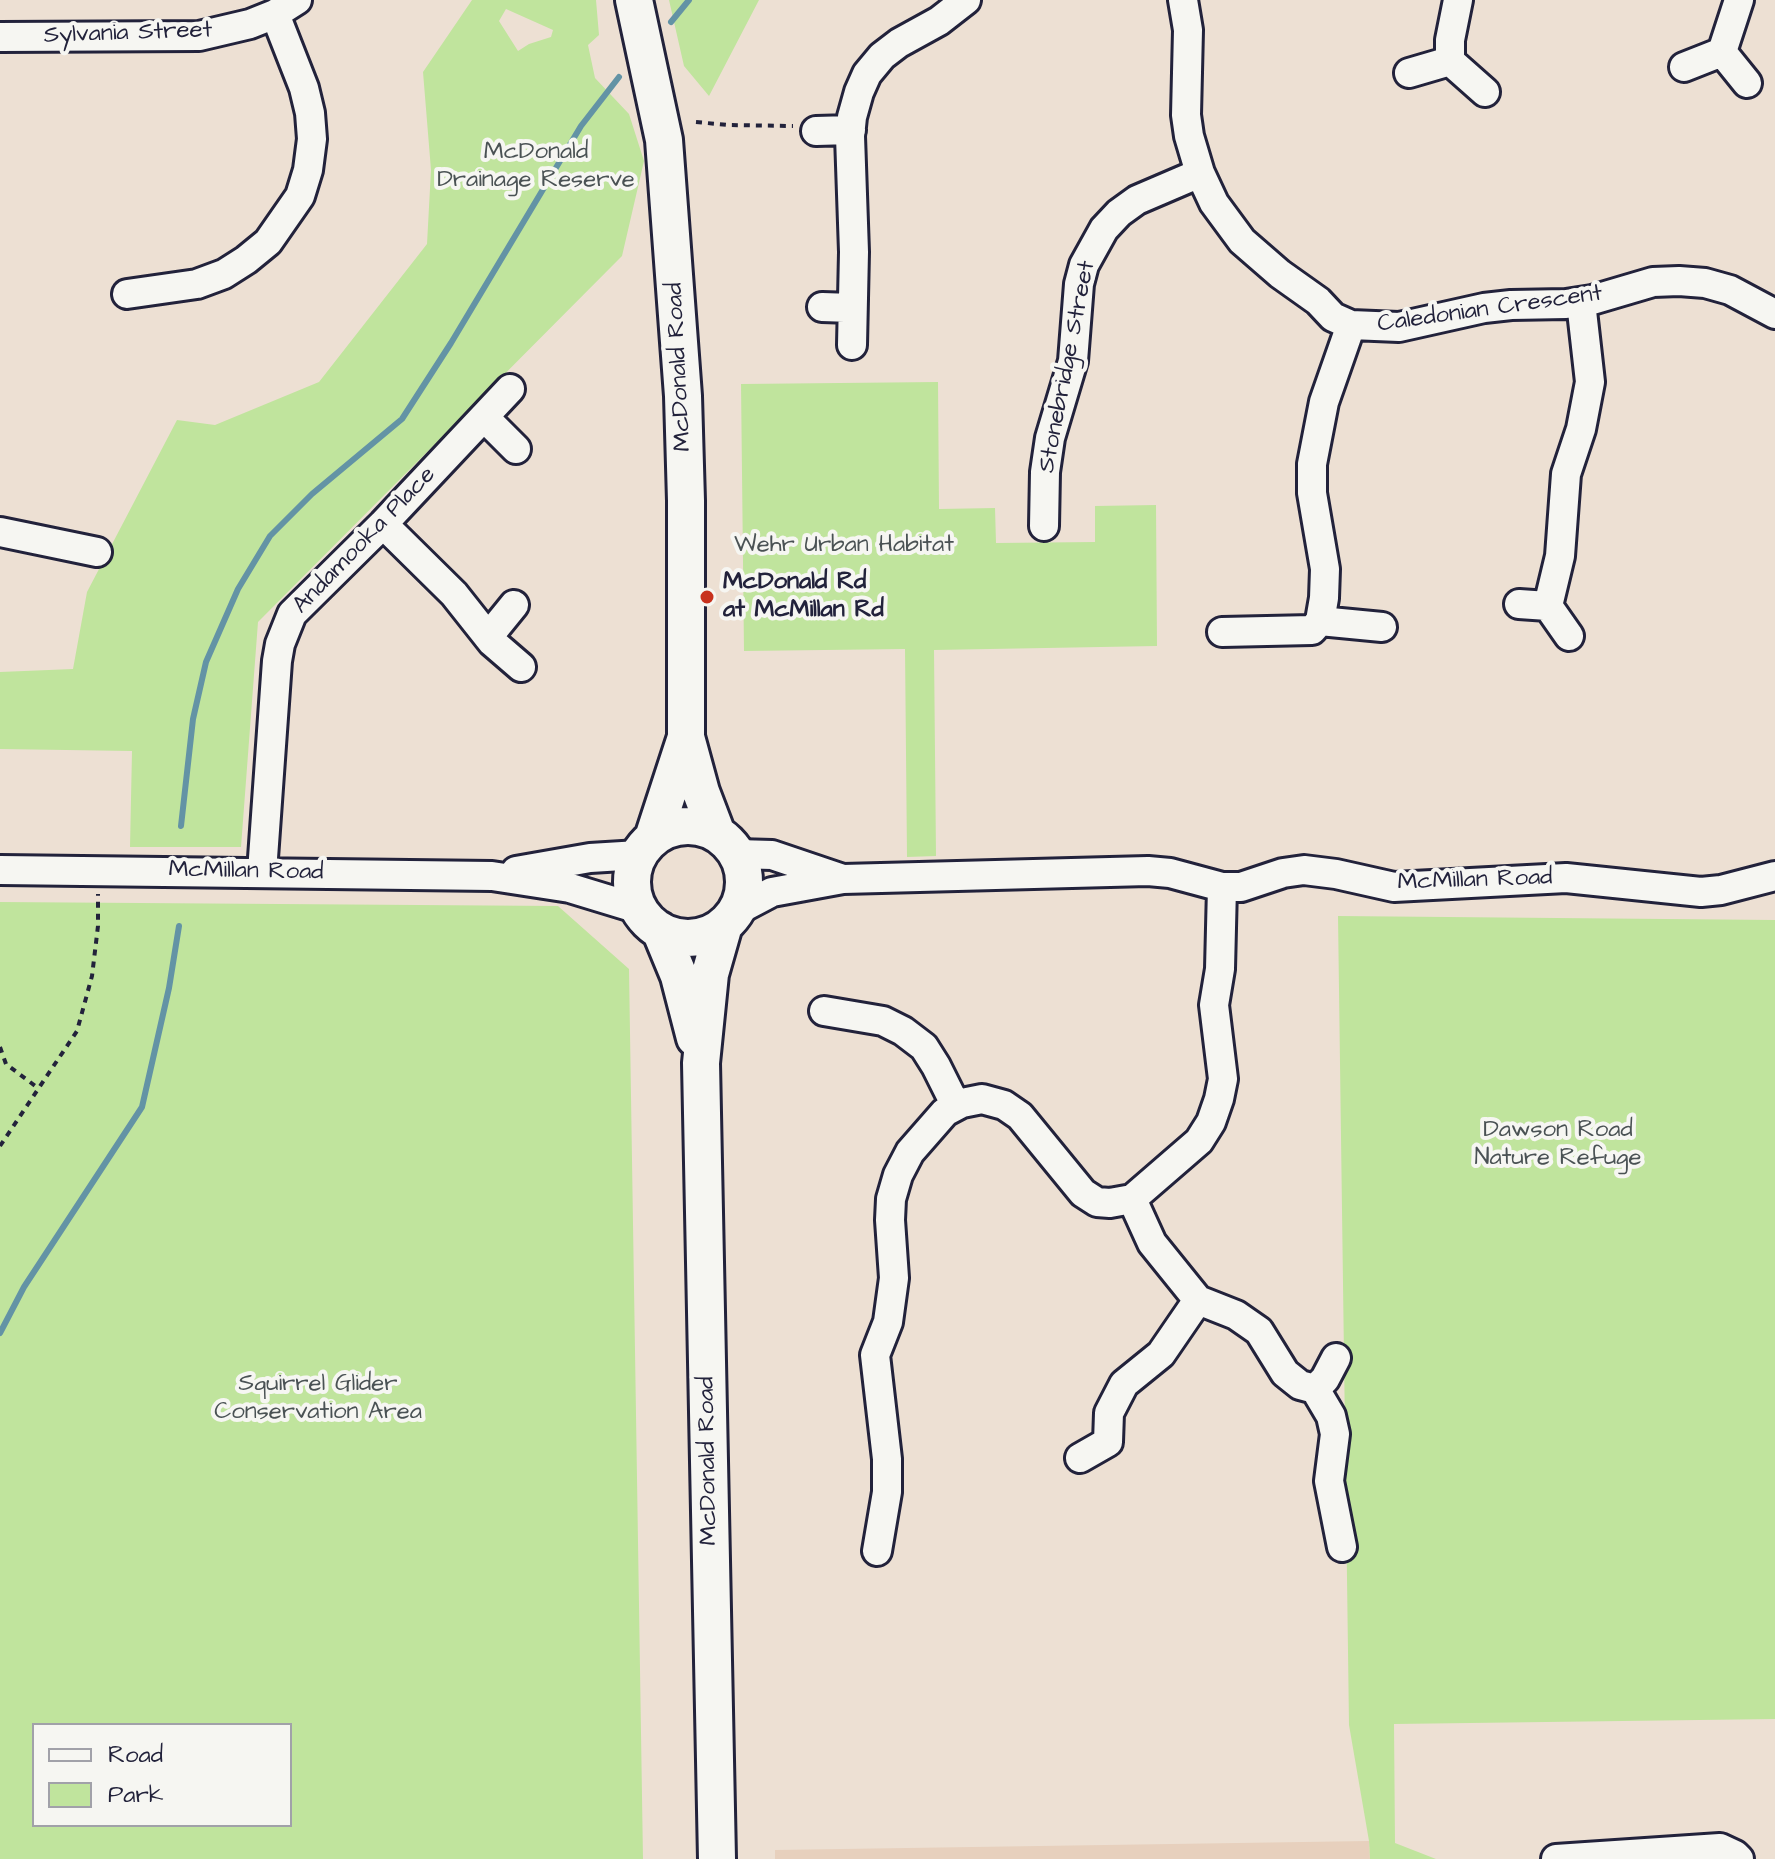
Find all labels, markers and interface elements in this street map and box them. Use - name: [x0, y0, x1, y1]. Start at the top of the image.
- street label: Sylvania Street: [43, 17, 213, 51]
- park label: McDonald Drainage Reserve: [437, 139, 635, 195]
- street label: Stonebridge Street: [1033, 259, 1103, 475]
- street label: Caledonian Crescent: [1376, 280, 1604, 340]
- street label: McDonald Road: [661, 282, 699, 452]
- street label: Andamooka Place: [287, 461, 443, 621]
- park label: Wehr Urban Habitat: [734, 532, 954, 560]
- place label: McDonald Rd at McMillan Rd: [723, 569, 884, 625]
- marker: McDonald Rd at McMillan Rd: [698, 588, 716, 606]
- street label: McMillan Road: [168, 856, 324, 888]
- street label: McMillan Road: [1397, 864, 1553, 898]
- park label: Dawson Road Nature Refuge: [1475, 1117, 1641, 1173]
- park label: Squirrel Glider Conservation Area: [214, 1371, 422, 1427]
- street label: McDonald Road: [693, 1376, 725, 1546]
- legend: [32, 1723, 292, 1827]
- text: Road: [108, 1738, 163, 1772]
- text: Park: [108, 1778, 164, 1812]

